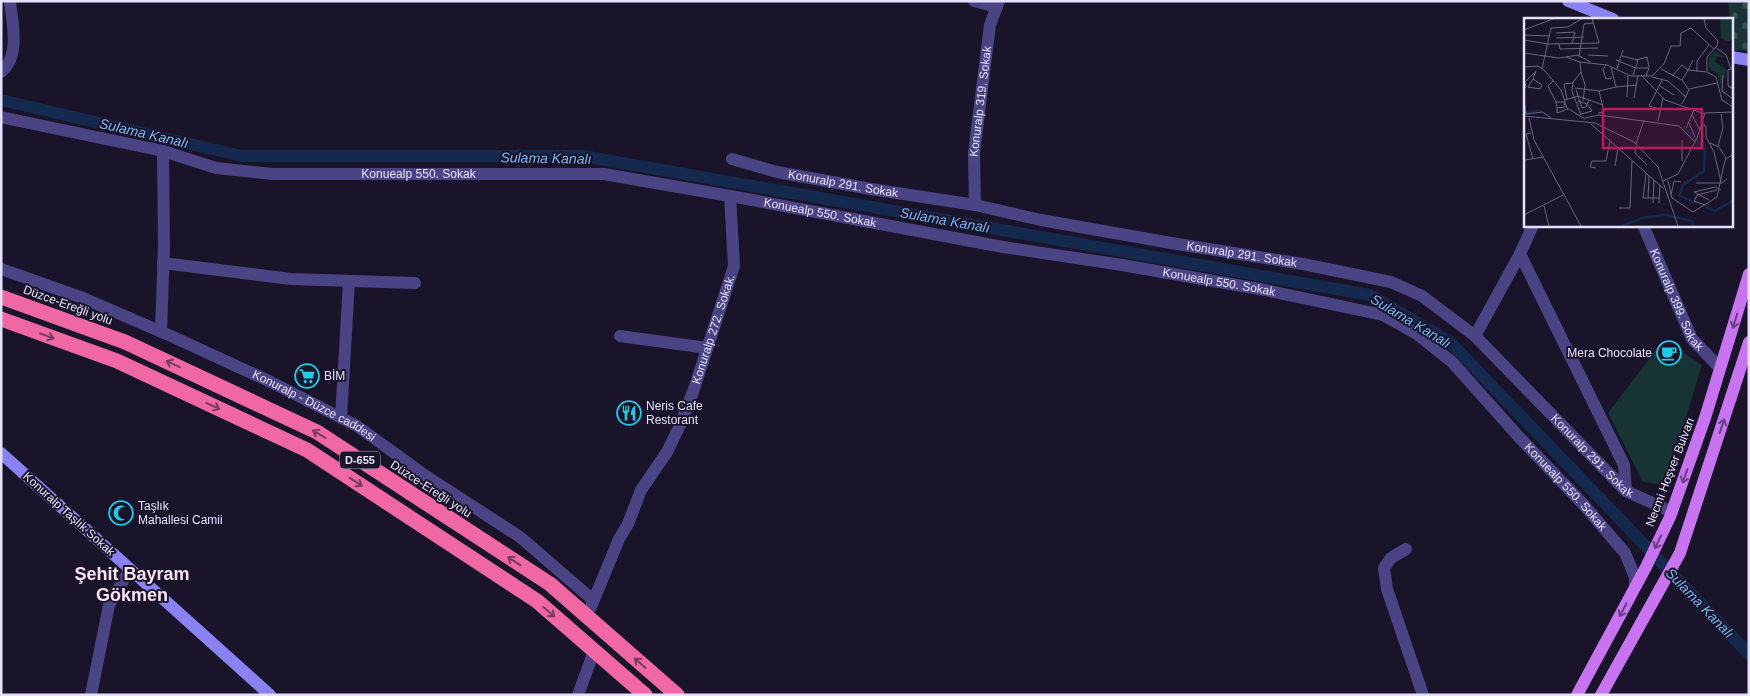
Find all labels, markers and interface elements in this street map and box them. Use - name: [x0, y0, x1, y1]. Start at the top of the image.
- inset map: [1524, 18, 1732, 226]
- street label: Konuralp 319. Sokak: [967, 44, 994, 158]
- water label: Sulama Kanalı: [98, 115, 190, 151]
- water label: Sulama Kanalı: [500, 149, 592, 167]
- street label: Konuealp 550. Sokak: [361, 167, 477, 181]
- street label: Konuralp 291. Sokak: [787, 167, 900, 200]
- street label: Konuealp 550. Sokak: [763, 195, 878, 230]
- water label: Sulama Kanalı: [899, 204, 991, 236]
- street label: Konuralp 291. Sokak: [1186, 239, 1299, 270]
- street label: Konuralp 399. Sokak: [1647, 246, 1707, 354]
- street label: Konuealp 550. Sokak: [1162, 265, 1278, 299]
- street label: Konuralp 272. Sokak.: [689, 272, 738, 386]
- street label: Düzce-Ereğli yolu: [21, 282, 115, 328]
- water label: Sulama Kanalı: [1368, 291, 1454, 351]
- one-way arrow: [1729, 313, 1739, 329]
- one-way arrow: [39, 332, 54, 341]
- cafe icon: Mera Chocolate: [1656, 340, 1682, 366]
- place label: Mera Chocolate: [1567, 346, 1652, 360]
- one-way arrow: [165, 359, 180, 369]
- supermarket icon: BİM: [294, 363, 320, 389]
- street label: Konuralp - Düzce caddesi: [250, 367, 378, 444]
- place label: BİM: [324, 369, 345, 383]
- place label: Neris Cafe Restorant: [646, 399, 703, 427]
- restaurant icon: Neris Cafe Restorant: [616, 400, 642, 426]
- one-way arrow: [205, 402, 220, 412]
- street label: Konuralp 291. Sokak: [1548, 411, 1636, 501]
- street label: Necmi Hoşver Bulvarı: [1643, 415, 1697, 529]
- one-way arrow: [1717, 418, 1727, 434]
- one-way arrow: [313, 428, 327, 438]
- street label: Konuealp 550. Sokak: [1522, 440, 1610, 534]
- road number: D-655: [340, 452, 380, 468]
- street label: Düzce-Ereğli yolu: [388, 458, 474, 520]
- one-way arrow: [1680, 467, 1689, 483]
- street label: Konuralp Taşlık Sokak: [20, 469, 118, 560]
- one-way arrow: [348, 478, 362, 488]
- place label: Taşlık Mahallesi Camii: [138, 499, 223, 527]
- mosque icon: Taşlık Mahallesi Camii: [108, 500, 134, 526]
- one-way arrow: [1653, 534, 1663, 549]
- one-way arrow: [507, 556, 521, 566]
- district label: Şehit Bayram Gökmen: [74, 564, 190, 605]
- water label: Sulama Kanalı: [1663, 565, 1737, 641]
- one-way arrow: [1618, 602, 1628, 617]
- one-way arrow: [542, 606, 555, 617]
- one-way arrow: [634, 657, 647, 669]

